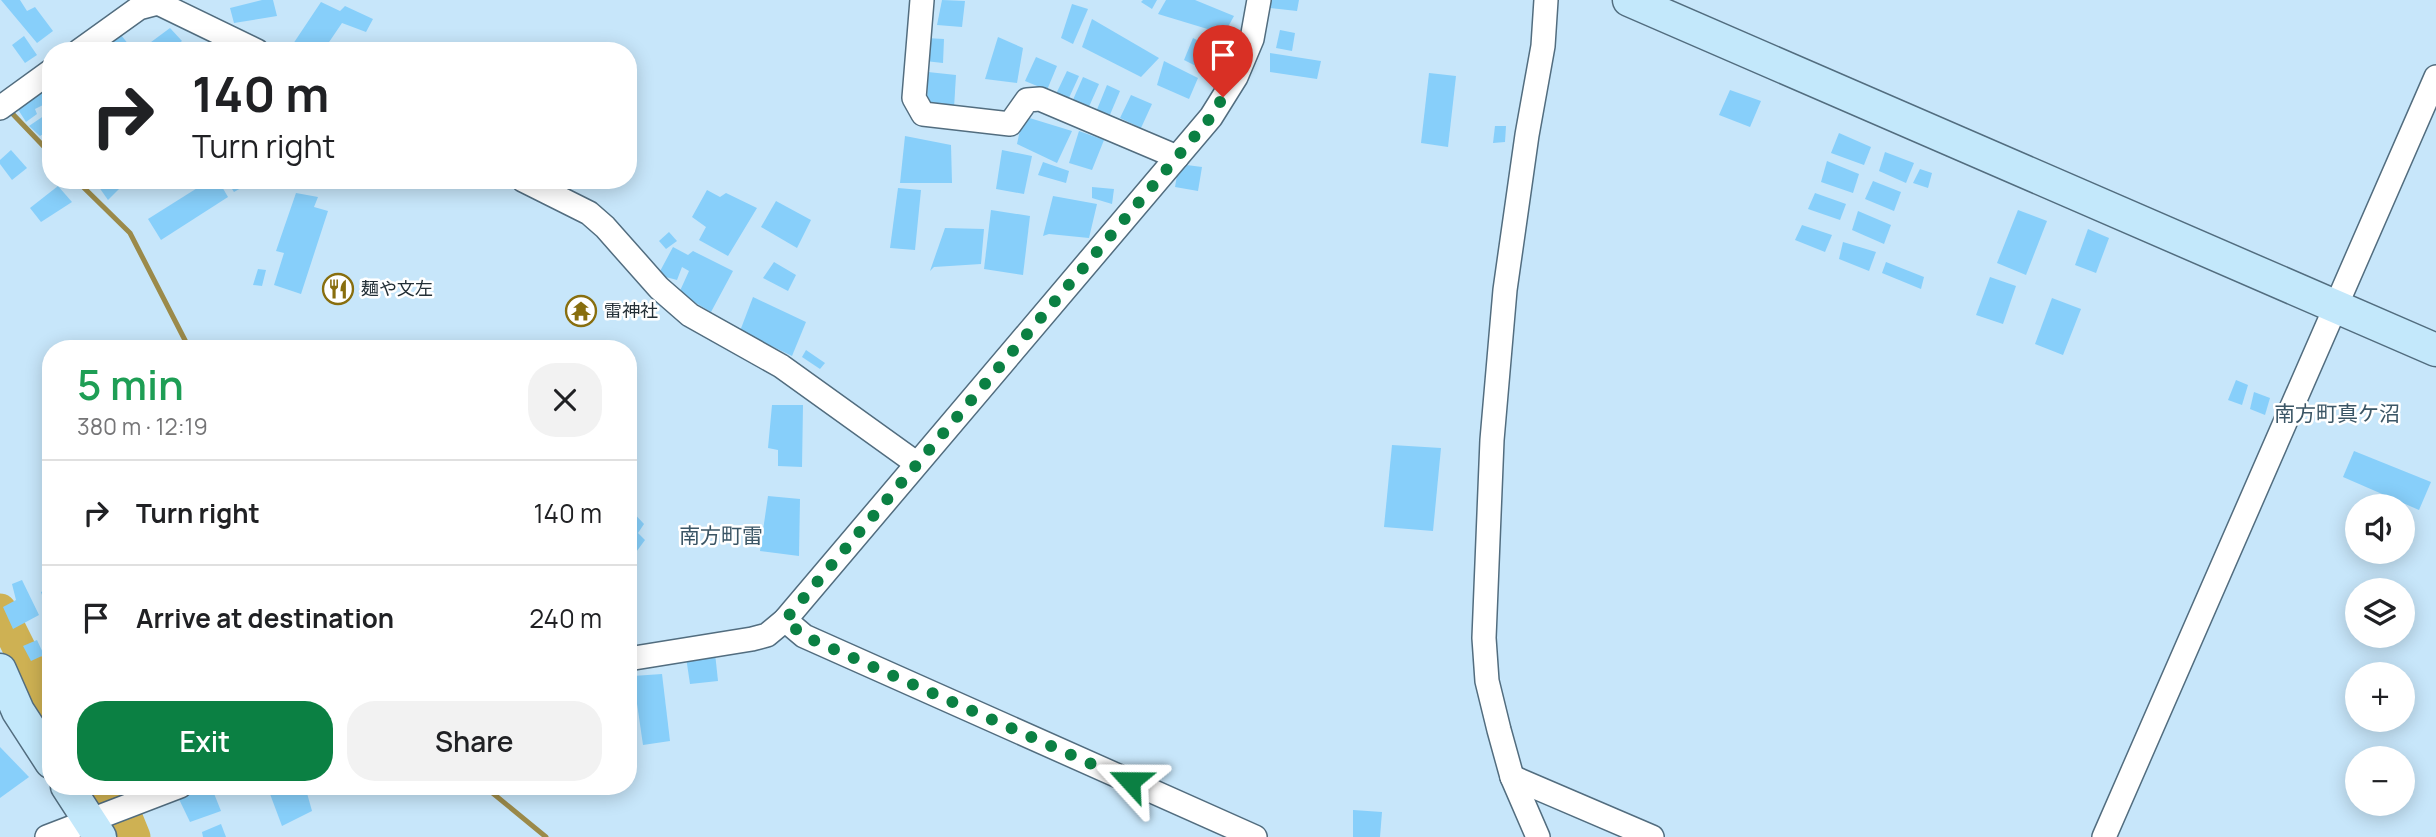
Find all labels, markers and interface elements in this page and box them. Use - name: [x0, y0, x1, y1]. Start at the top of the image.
- pin: [1193, 25, 1253, 97]
- icon: arrive: [1204, 36, 1242, 74]
- text: 140 m: [192, 60, 329, 127]
- icon: right: [77, 70, 168, 161]
- text: Turn right: [192, 124, 335, 168]
- restaurant icon: 麺や文左: [321, 272, 355, 306]
- place label: 麺や文左: [361, 276, 433, 300]
- temple icon: 雷神社: [564, 294, 598, 328]
- place label: 雷神社: [604, 298, 658, 322]
- text: 5 min: [77, 355, 184, 413]
- button: close: [528, 363, 602, 437]
- district label: 南方町真ケ沼: [2274, 399, 2400, 427]
- text: 380 m · 12:19: [77, 410, 208, 442]
- icon: right: [77, 494, 115, 532]
- map controls: [2345, 494, 2415, 816]
- button: sound: [2345, 494, 2415, 564]
- text: Turn right: [136, 495, 260, 531]
- text: 140 m: [533, 495, 602, 531]
- district label: 南方町雷: [679, 521, 763, 549]
- button: layers: [2345, 578, 2415, 648]
- icon: arrive: [77, 599, 115, 637]
- text: Arrive at destination: [136, 600, 394, 636]
- text: 240 m: [529, 600, 602, 636]
- button: +: [2345, 662, 2415, 732]
- button: Exit: [77, 701, 333, 781]
- button: Share: [347, 701, 602, 781]
- position arrow: [1093, 744, 1167, 818]
- button: −: [2345, 746, 2415, 816]

